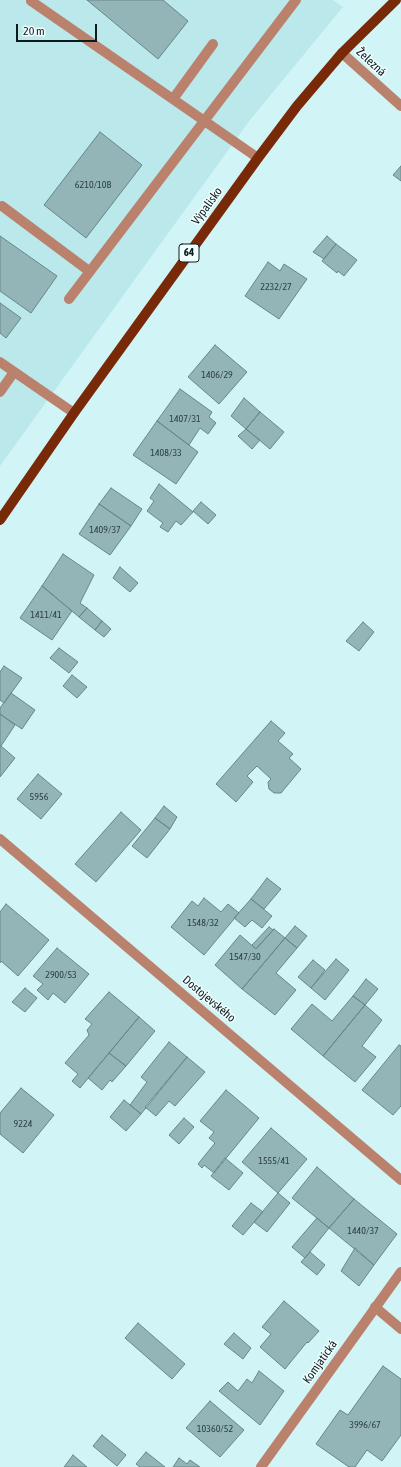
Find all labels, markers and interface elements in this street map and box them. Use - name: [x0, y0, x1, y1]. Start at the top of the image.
- scale bar: [18, 16, 99, 42]
- text: 20 m: [23, 24, 45, 38]
- street label: Železná: [353, 45, 389, 79]
- house number: 6210/10B: [75, 179, 111, 191]
- street label: Výpalisko: [189, 184, 225, 228]
- road number: 64: [179, 244, 199, 262]
- house number: 2232/27: [260, 281, 292, 293]
- house number: 1406/29: [201, 369, 233, 381]
- house number: 1407/31: [169, 413, 201, 425]
- house number: 1408/33: [150, 447, 182, 459]
- house number: 1409/37: [89, 524, 121, 536]
- house number: 1411/41: [30, 609, 62, 621]
- house number: 5956: [30, 791, 48, 803]
- house number: 1548/32: [187, 917, 219, 929]
- house number: 1547/30: [229, 951, 261, 963]
- house number: 2900/53: [45, 969, 77, 981]
- street label: Dostojevského: [180, 973, 238, 1025]
- house number: 9224: [14, 1118, 32, 1130]
- house number: 1555/41: [258, 1155, 290, 1167]
- house number: 1440/37: [347, 1225, 379, 1237]
- street label: Komjatická: [300, 1337, 340, 1387]
- house number: 3996/67: [349, 1419, 381, 1431]
- house number: 10360/52: [197, 1423, 233, 1435]

